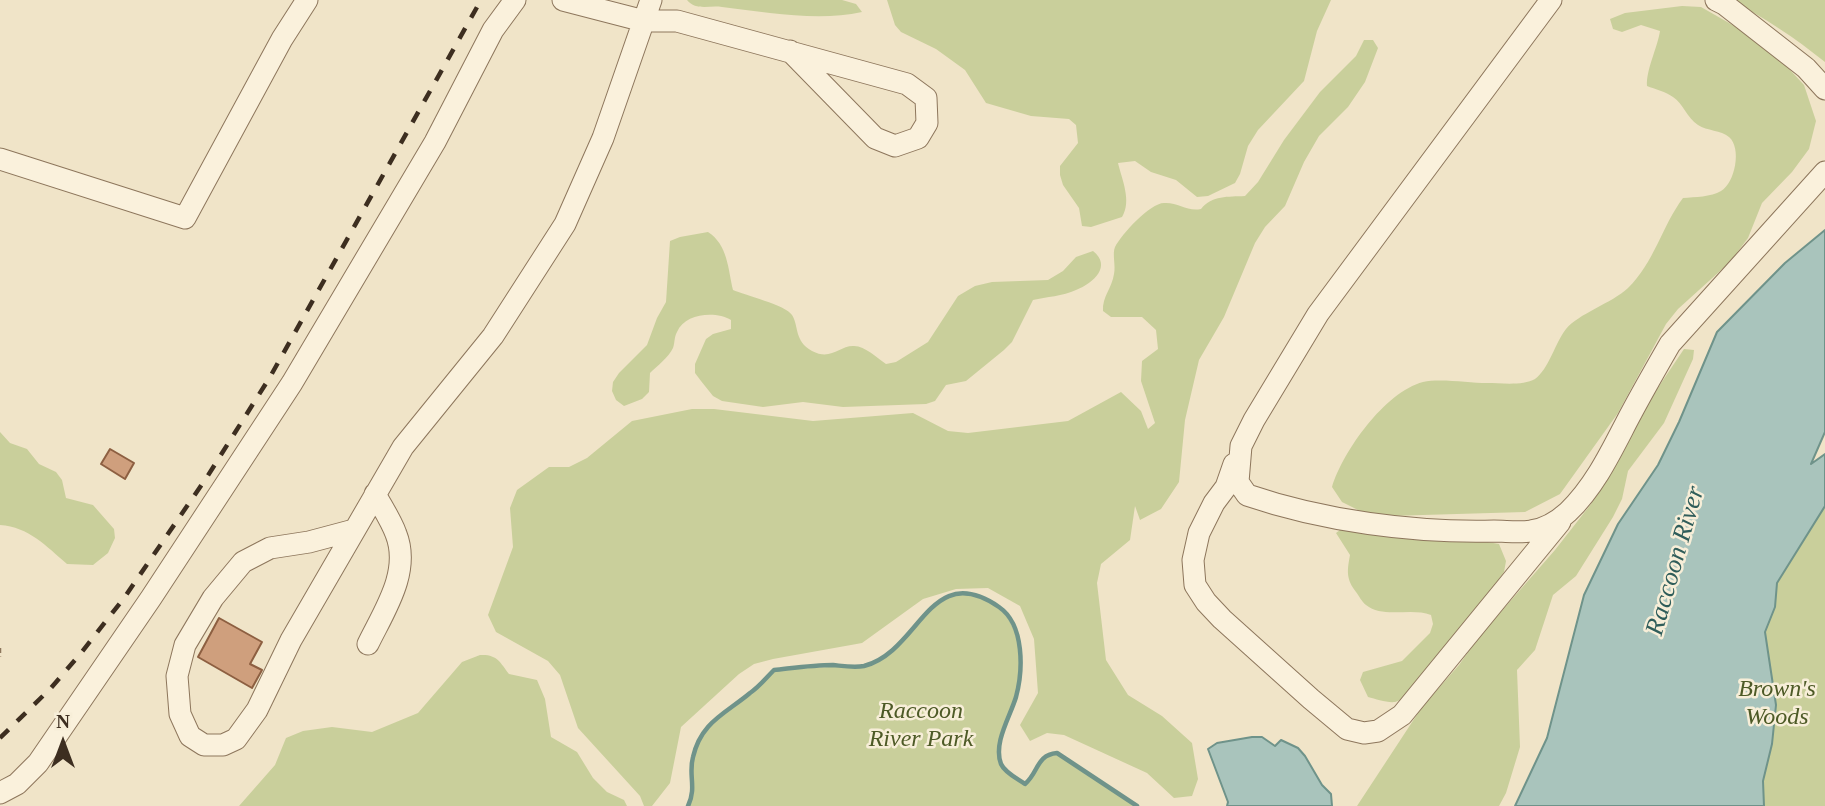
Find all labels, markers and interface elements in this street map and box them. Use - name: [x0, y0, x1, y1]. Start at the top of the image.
- water label: Raccoon River: [1640, 483, 1712, 639]
- park label: Brown's Woods: [1738, 676, 1816, 732]
- park label: Raccoon River Park: [869, 698, 973, 754]
- north arrow: [28, 708, 98, 778]
- text: N: [56, 711, 70, 732]

